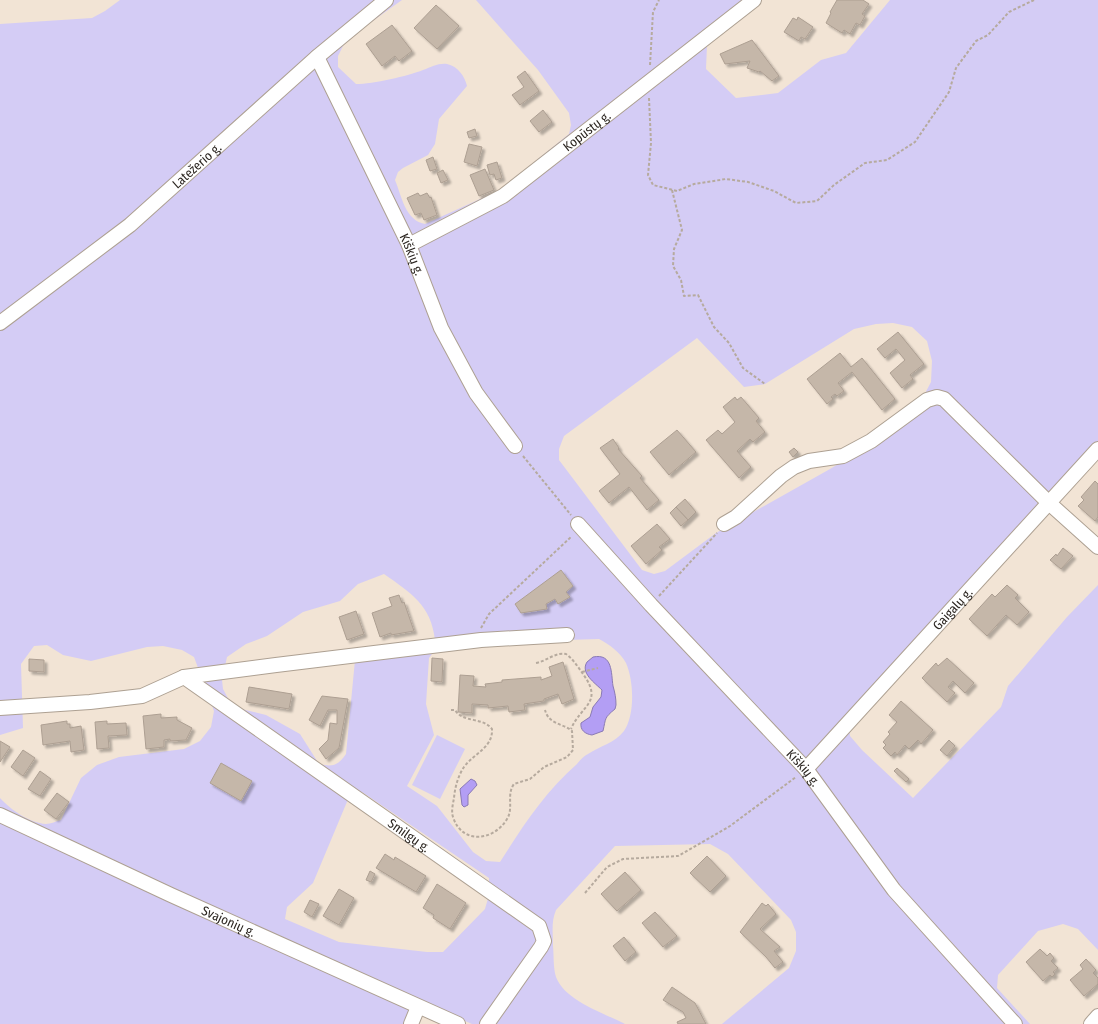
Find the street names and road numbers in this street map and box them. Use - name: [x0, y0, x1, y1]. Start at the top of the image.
- street label: Kopūstų g.: [560, 108, 614, 154]
- street label: Latežerio g.: [169, 140, 224, 192]
- street label: Kiškių g.: [396, 231, 427, 278]
- street label: Gaigalų g.: [930, 585, 976, 633]
- street label: Kiškių g.: [783, 746, 823, 789]
- street label: Smilgų g.: [385, 815, 433, 855]
- street label: Svajonių g.: [199, 903, 258, 940]

